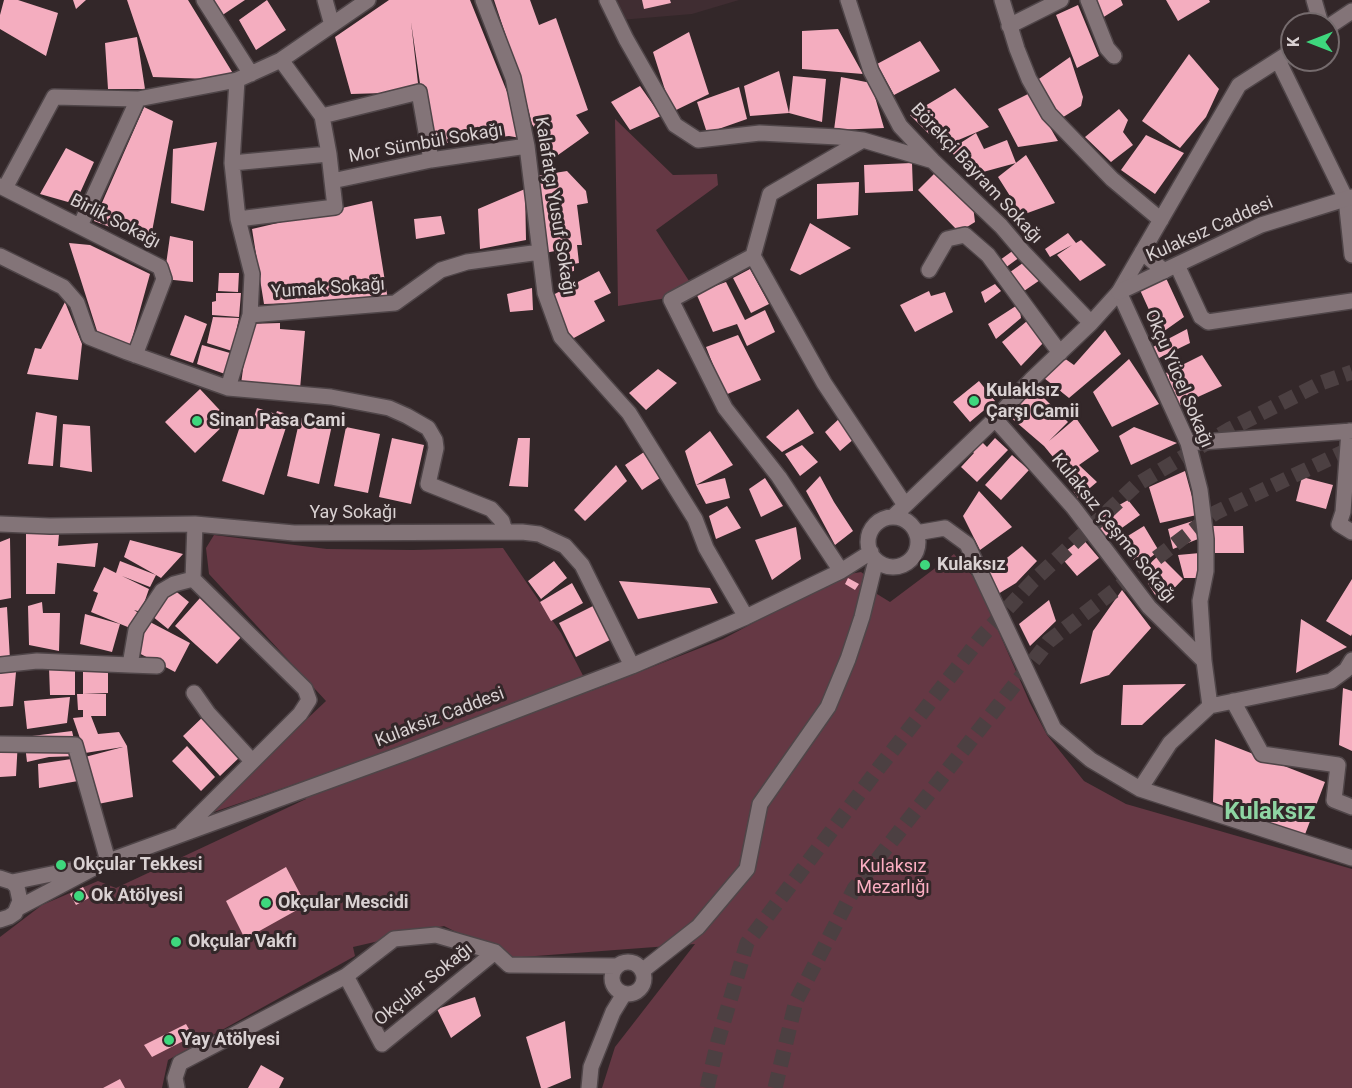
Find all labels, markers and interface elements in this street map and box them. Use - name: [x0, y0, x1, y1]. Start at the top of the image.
- north arrow: [1280, 12, 1340, 72]
- text: K: [1284, 37, 1303, 47]
- street label: Börekçi Bayram Sokağı: [905, 99, 1047, 249]
- street label: Kalafatçı Yusuf Sokağı: [529, 115, 579, 297]
- street label: Mor Sümbül Sokağı: [347, 120, 505, 168]
- street label: Birlik Sokağı: [66, 190, 164, 254]
- street label: Kulaksız Caddesi: [1143, 192, 1277, 268]
- street label: Yumak Sokağı: [270, 274, 386, 304]
- street label: Okçu Yücel Sokağı: [1139, 307, 1217, 451]
- place label: Kulaklsız Çarşı Camii: [986, 380, 1079, 422]
- marker: Kulaklsız Çarşı Camii: [967, 394, 981, 408]
- place label: Sinan Pasa Cami: [209, 410, 345, 432]
- marker: Sinan Pasa Cami: [190, 414, 204, 428]
- street label: Kulaksız Çeşme Sokağı: [1046, 450, 1180, 608]
- street label: Yay Sokağı: [309, 502, 397, 524]
- place label: Kulaksız: [937, 554, 1006, 576]
- marker: Kulaksız: [918, 558, 932, 572]
- street label: Kulaksiz Caddesi: [372, 683, 508, 753]
- district label: Kulaksız: [1224, 799, 1316, 827]
- place label: Okçular Tekkesi: [73, 854, 203, 876]
- park label: Kulaksız Mezarlığı: [856, 856, 930, 898]
- marker: Okçular Tekkesi: [54, 858, 68, 872]
- place label: Ok Atölyesi: [91, 885, 183, 907]
- marker: Ok Atölyesi: [72, 889, 86, 903]
- place label: Okçular Mescidi: [278, 892, 409, 914]
- marker: Okçular Mescidi: [259, 896, 273, 910]
- place label: Okçular Vakfı: [188, 931, 297, 953]
- marker: Okçular Vakfı: [169, 935, 183, 949]
- street label: Okçular Sokağı: [371, 939, 477, 1031]
- place label: Yay Atölyesi: [181, 1029, 280, 1051]
- marker: Yay Atölyesi: [162, 1033, 176, 1047]

